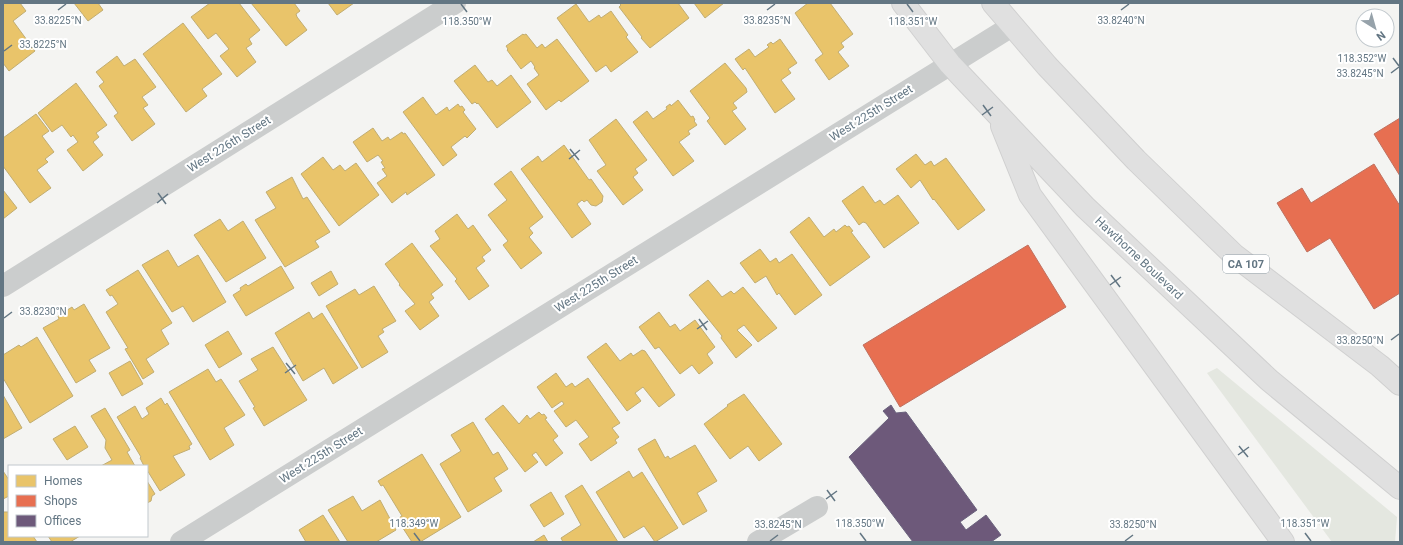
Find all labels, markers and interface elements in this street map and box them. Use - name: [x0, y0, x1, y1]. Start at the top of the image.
- north arrow: [1355, 8, 1395, 48]
- text: 33.8225°N: [34, 15, 82, 26]
- text: 33.8235°N: [743, 15, 791, 26]
- text: 33.8240°N: [1097, 15, 1145, 26]
- text: 118.350°W: [443, 16, 492, 27]
- text: 118.351°W: [889, 16, 938, 27]
- text: N: [1374, 28, 1388, 43]
- text: 33.8225°N: [19, 39, 67, 50]
- text: 118.352°W: [1338, 53, 1387, 64]
- text: 33.8245°N: [1336, 68, 1384, 79]
- street label: West 225th Street: [827, 82, 915, 144]
- street label: West 226th Street: [185, 113, 273, 175]
- street label: Hawthorne Boulevard: [1092, 214, 1186, 302]
- street label: West 225th Street: [552, 253, 640, 315]
- road number: CA 107: [1223, 255, 1269, 273]
- text: 33.8230°N: [19, 306, 67, 317]
- text: 33.8250°N: [1336, 335, 1384, 346]
- street label: West 225th Street: [277, 424, 365, 486]
- legend: [8, 465, 148, 537]
- text: Homes: [44, 474, 82, 488]
- text: Shops: [44, 494, 78, 508]
- text: Offices: [44, 514, 81, 528]
- text: 118.349°W: [390, 518, 439, 529]
- text: 118.350°W: [836, 518, 885, 529]
- text: 118.351°W: [1281, 518, 1330, 529]
- text: 33.8245°N: [754, 519, 802, 530]
- text: 33.8250°N: [1109, 519, 1157, 530]

